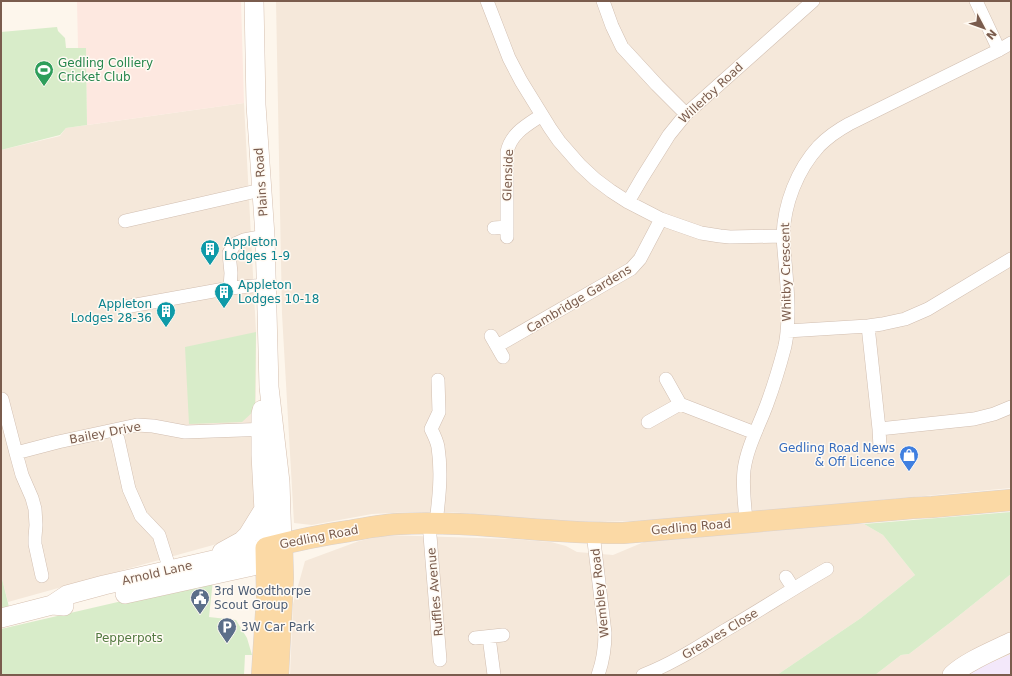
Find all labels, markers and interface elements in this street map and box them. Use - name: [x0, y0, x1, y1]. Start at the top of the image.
- north arrow: [964, 8, 1004, 48]
- text: N: [983, 26, 999, 42]
- place label: Gedling Colliery Cricket Club: [58, 56, 153, 84]
- sports icon: Gedling Colliery Cricket Club: [33, 59, 55, 87]
- street label: Willerby Road: [676, 60, 746, 126]
- street label: Plains Road: [252, 147, 270, 217]
- street label: Glenside: [500, 149, 516, 201]
- street label: Whitby Crescent: [778, 222, 794, 322]
- place label: Appleton Lodges 1-9: [224, 235, 290, 263]
- building icon: Appleton Lodges 1-9: [199, 238, 221, 266]
- street label: Cambridge Gardens: [524, 262, 634, 336]
- place label: Appleton Lodges 10-18: [238, 278, 319, 306]
- building icon: Appleton Lodges 10-18: [213, 281, 235, 309]
- place label: Appleton Lodges 28-36: [71, 297, 152, 325]
- building icon: Appleton Lodges 28-36: [155, 300, 177, 328]
- street label: Bailey Drive: [68, 419, 142, 447]
- place label: Gedling Road News & Off Licence: [779, 441, 895, 469]
- shop icon: Gedling Road News & Off Licence: [898, 444, 920, 472]
- street label: Gedling Road: [650, 517, 732, 537]
- street label: Gedling Road: [278, 522, 360, 552]
- street label: Ruffles Avenue: [424, 547, 446, 637]
- street label: Wembley Road: [588, 548, 612, 638]
- street label: Arnold Lane: [121, 558, 193, 588]
- place label: 3rd Woodthorpe Scout Group: [214, 584, 311, 612]
- public building icon: 3rd Woodthorpe Scout Group: [189, 587, 211, 615]
- street label: Greaves Close: [680, 606, 760, 662]
- parking icon: 3W Car Park: [216, 616, 238, 644]
- place label: 3W Car Park: [241, 620, 315, 634]
- park label: Pepperpots: [95, 631, 163, 645]

